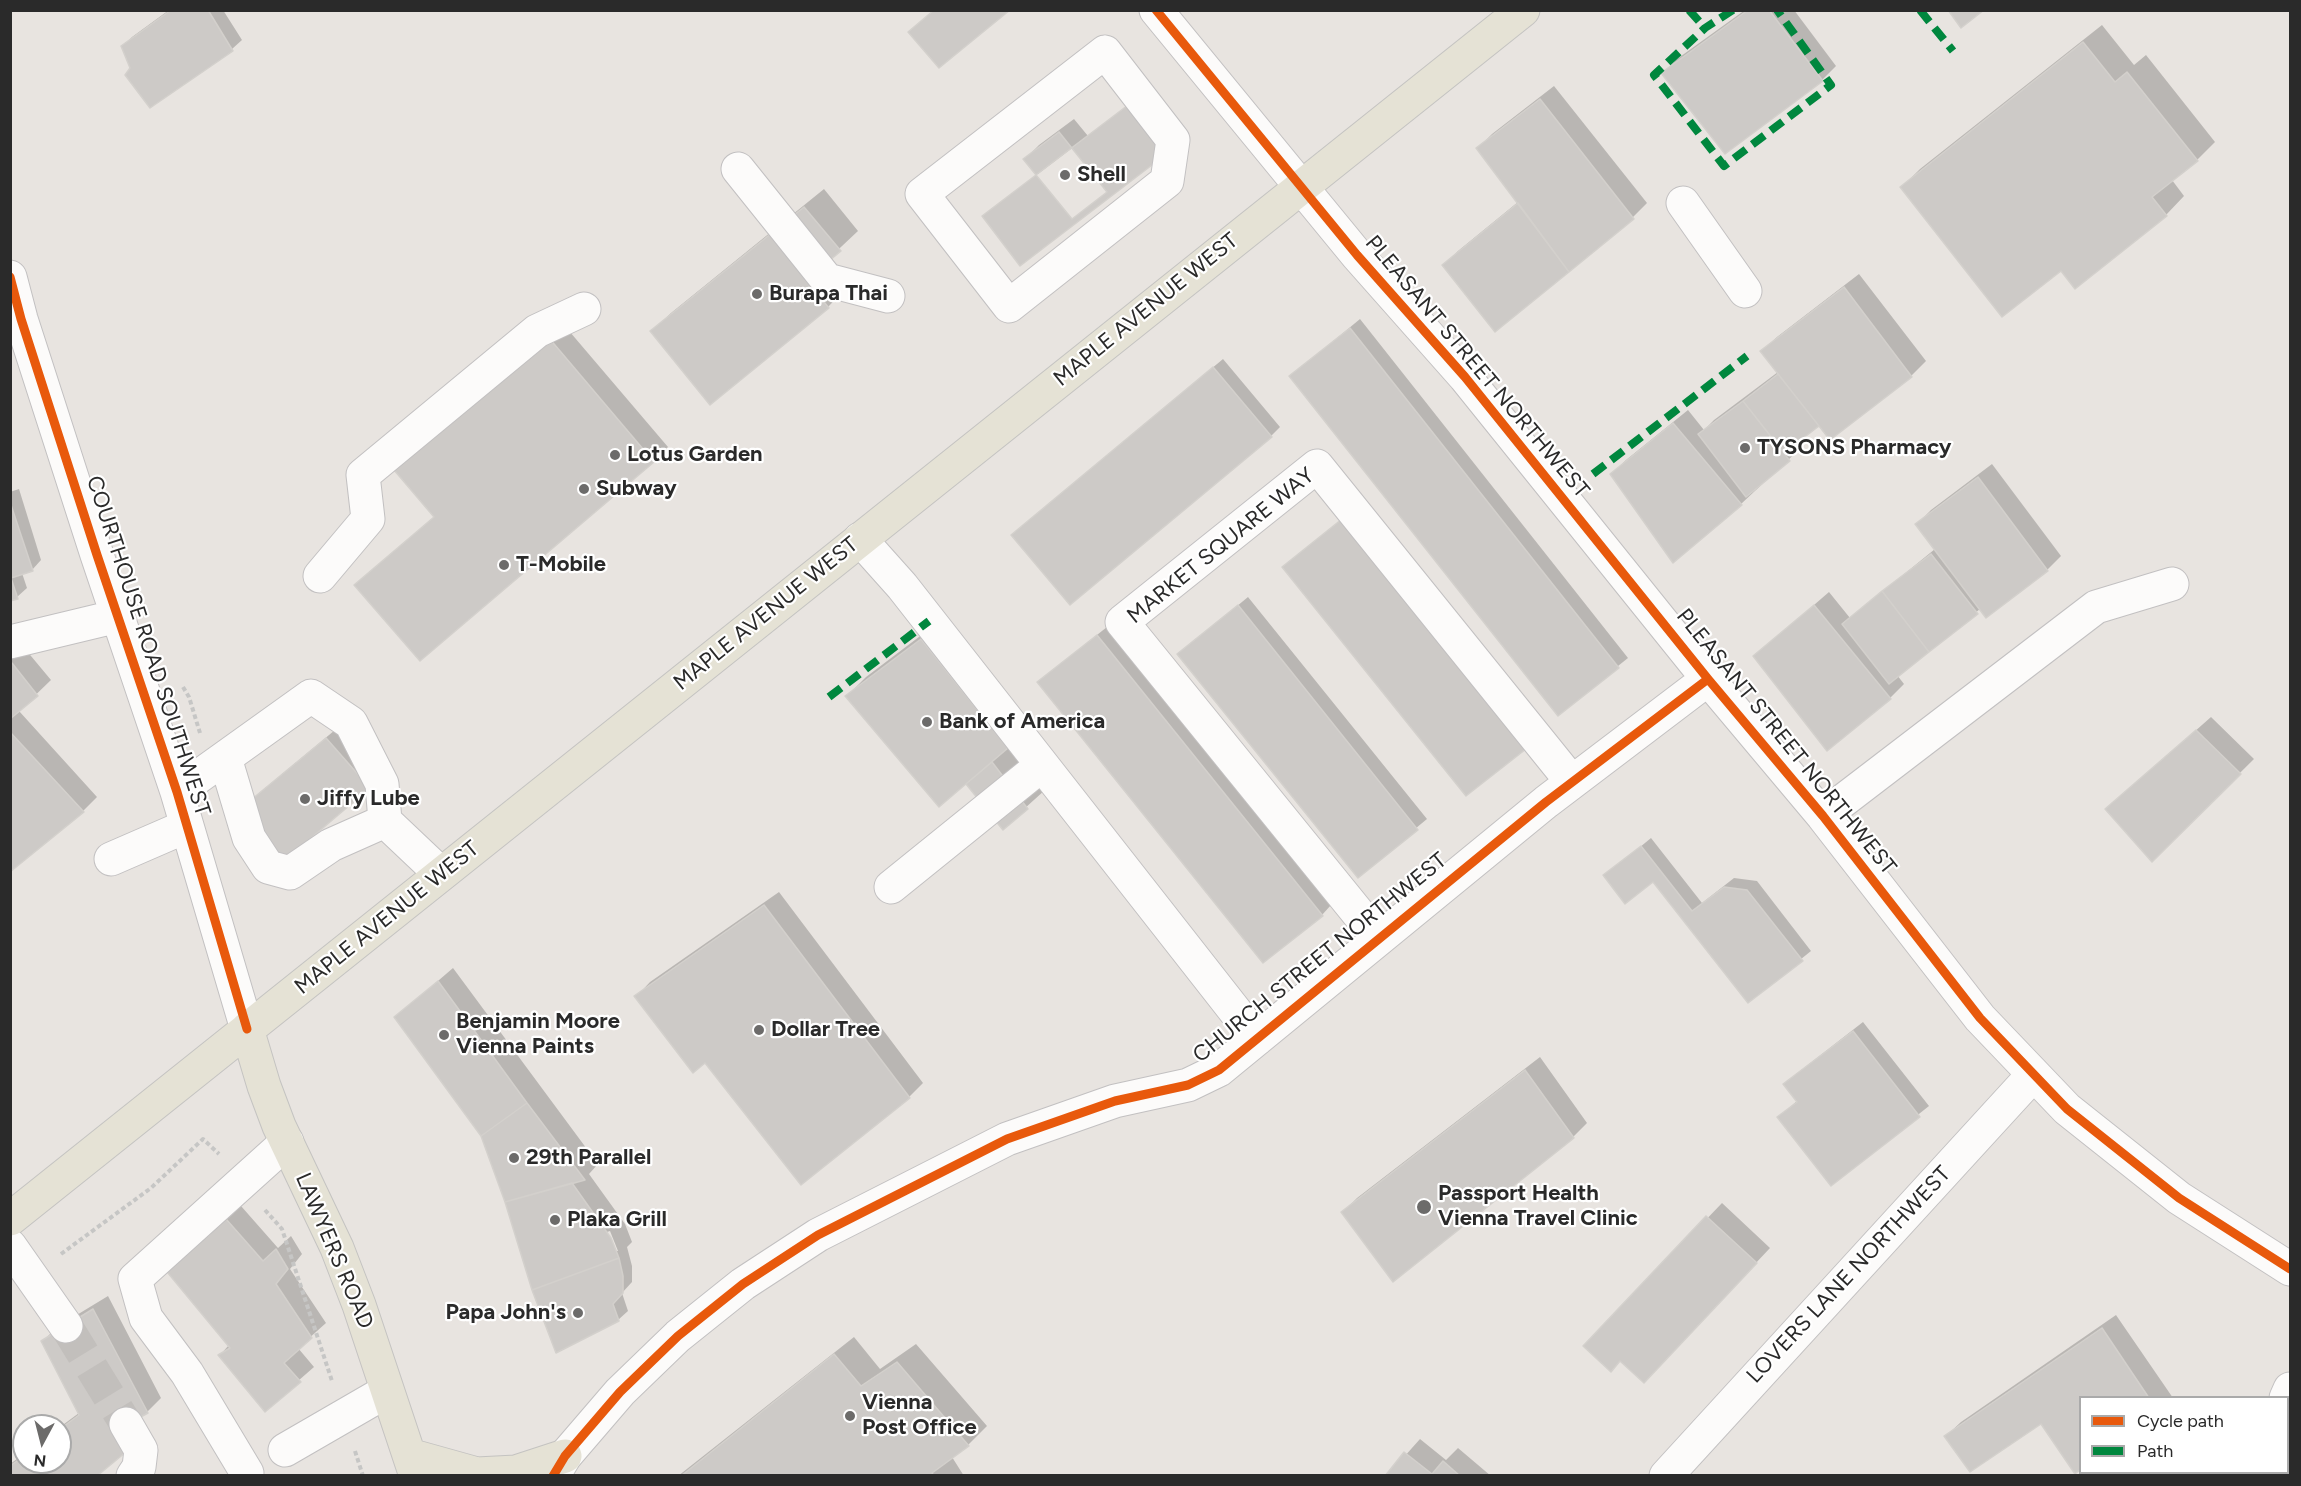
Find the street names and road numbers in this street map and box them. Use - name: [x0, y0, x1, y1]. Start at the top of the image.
- street label: MAPLE AVENUE WEST: [1049, 228, 1243, 392]
- street label: PLEASANT STREET NORTHWEST: [1359, 230, 1595, 504]
- street label: MARKET SQUARE WAY: [1122, 462, 1320, 630]
- street label: COURTHOUSE ROAD SOUTHWEST: [80, 473, 216, 819]
- street label: MAPLE AVENUE WEST: [669, 532, 863, 696]
- street label: PLEASANT STREET NORTHWEST: [1671, 604, 1901, 880]
- street label: MAPLE AVENUE WEST: [290, 836, 484, 1000]
- street label: CHURCH STREET NORTHWEST: [1188, 847, 1452, 1069]
- street label: LOVERS LANE NORTHWEST: [1741, 1161, 1957, 1389]
- street label: LAWYERS ROAD: [289, 1169, 379, 1333]

